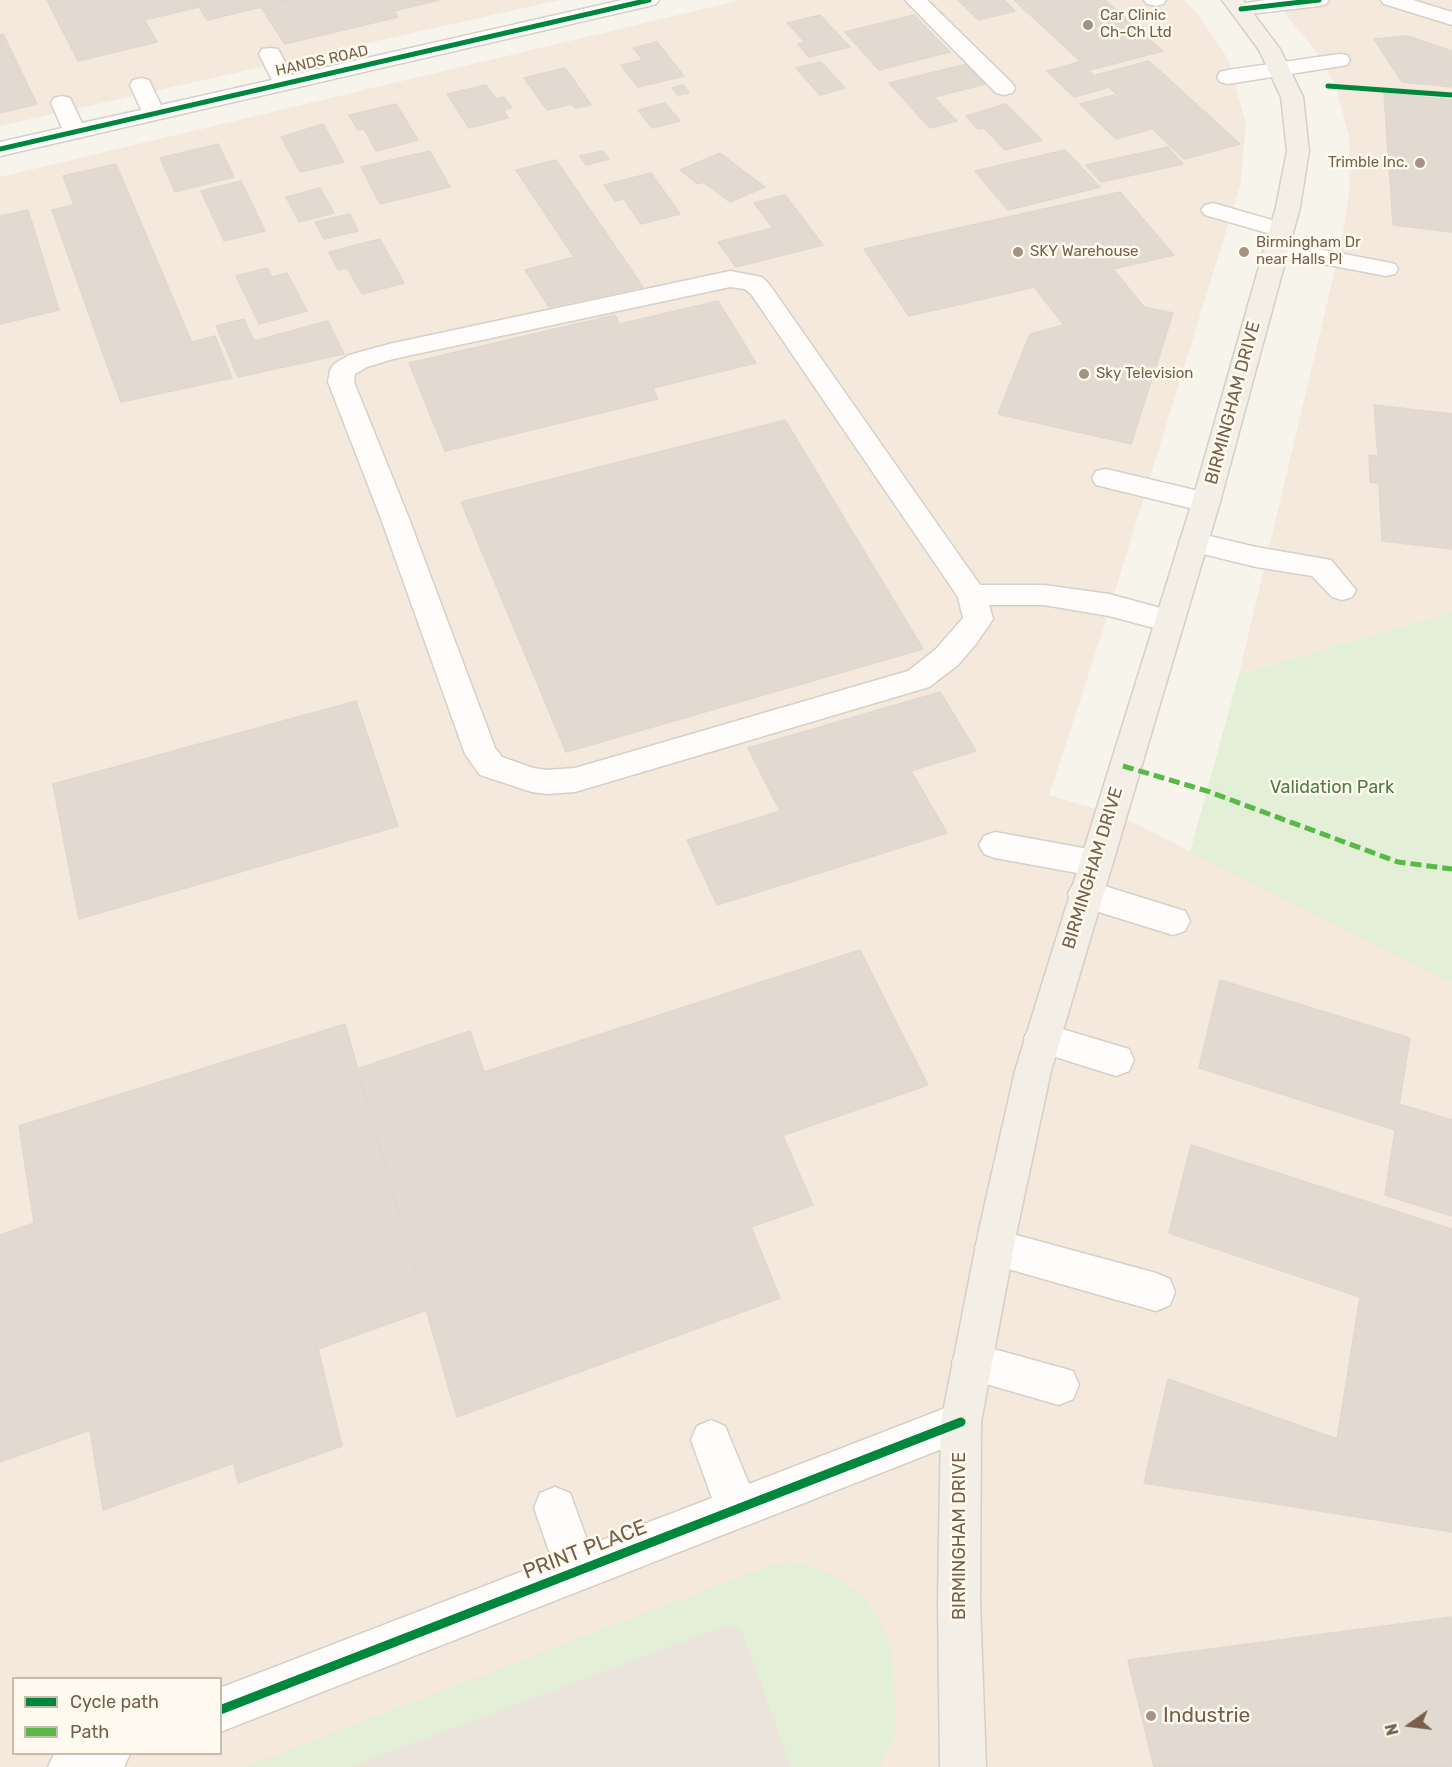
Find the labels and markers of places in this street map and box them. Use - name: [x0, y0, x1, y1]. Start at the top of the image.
- place label: Car Clinic Ch-Ch Ltd: [1100, 7, 1172, 42]
- marker: Car Clinic Ch-Ch Ltd: [1081, 18, 1095, 32]
- place label: Trimble Inc.: [1328, 154, 1408, 172]
- marker: Trimble Inc.: [1413, 156, 1427, 170]
- place label: Birmingham Dr near Halls Pl: [1256, 234, 1361, 269]
- place label: SKY Warehouse: [1030, 243, 1138, 261]
- marker: SKY Warehouse: [1011, 245, 1025, 259]
- marker: Birmingham Dr near Halls Pl: [1237, 245, 1251, 259]
- place label: Sky Television: [1096, 365, 1193, 383]
- marker: Sky Television: [1077, 367, 1091, 381]
- place label: Industrie: [1163, 1703, 1250, 1729]
- marker: Industrie: [1144, 1709, 1158, 1723]

